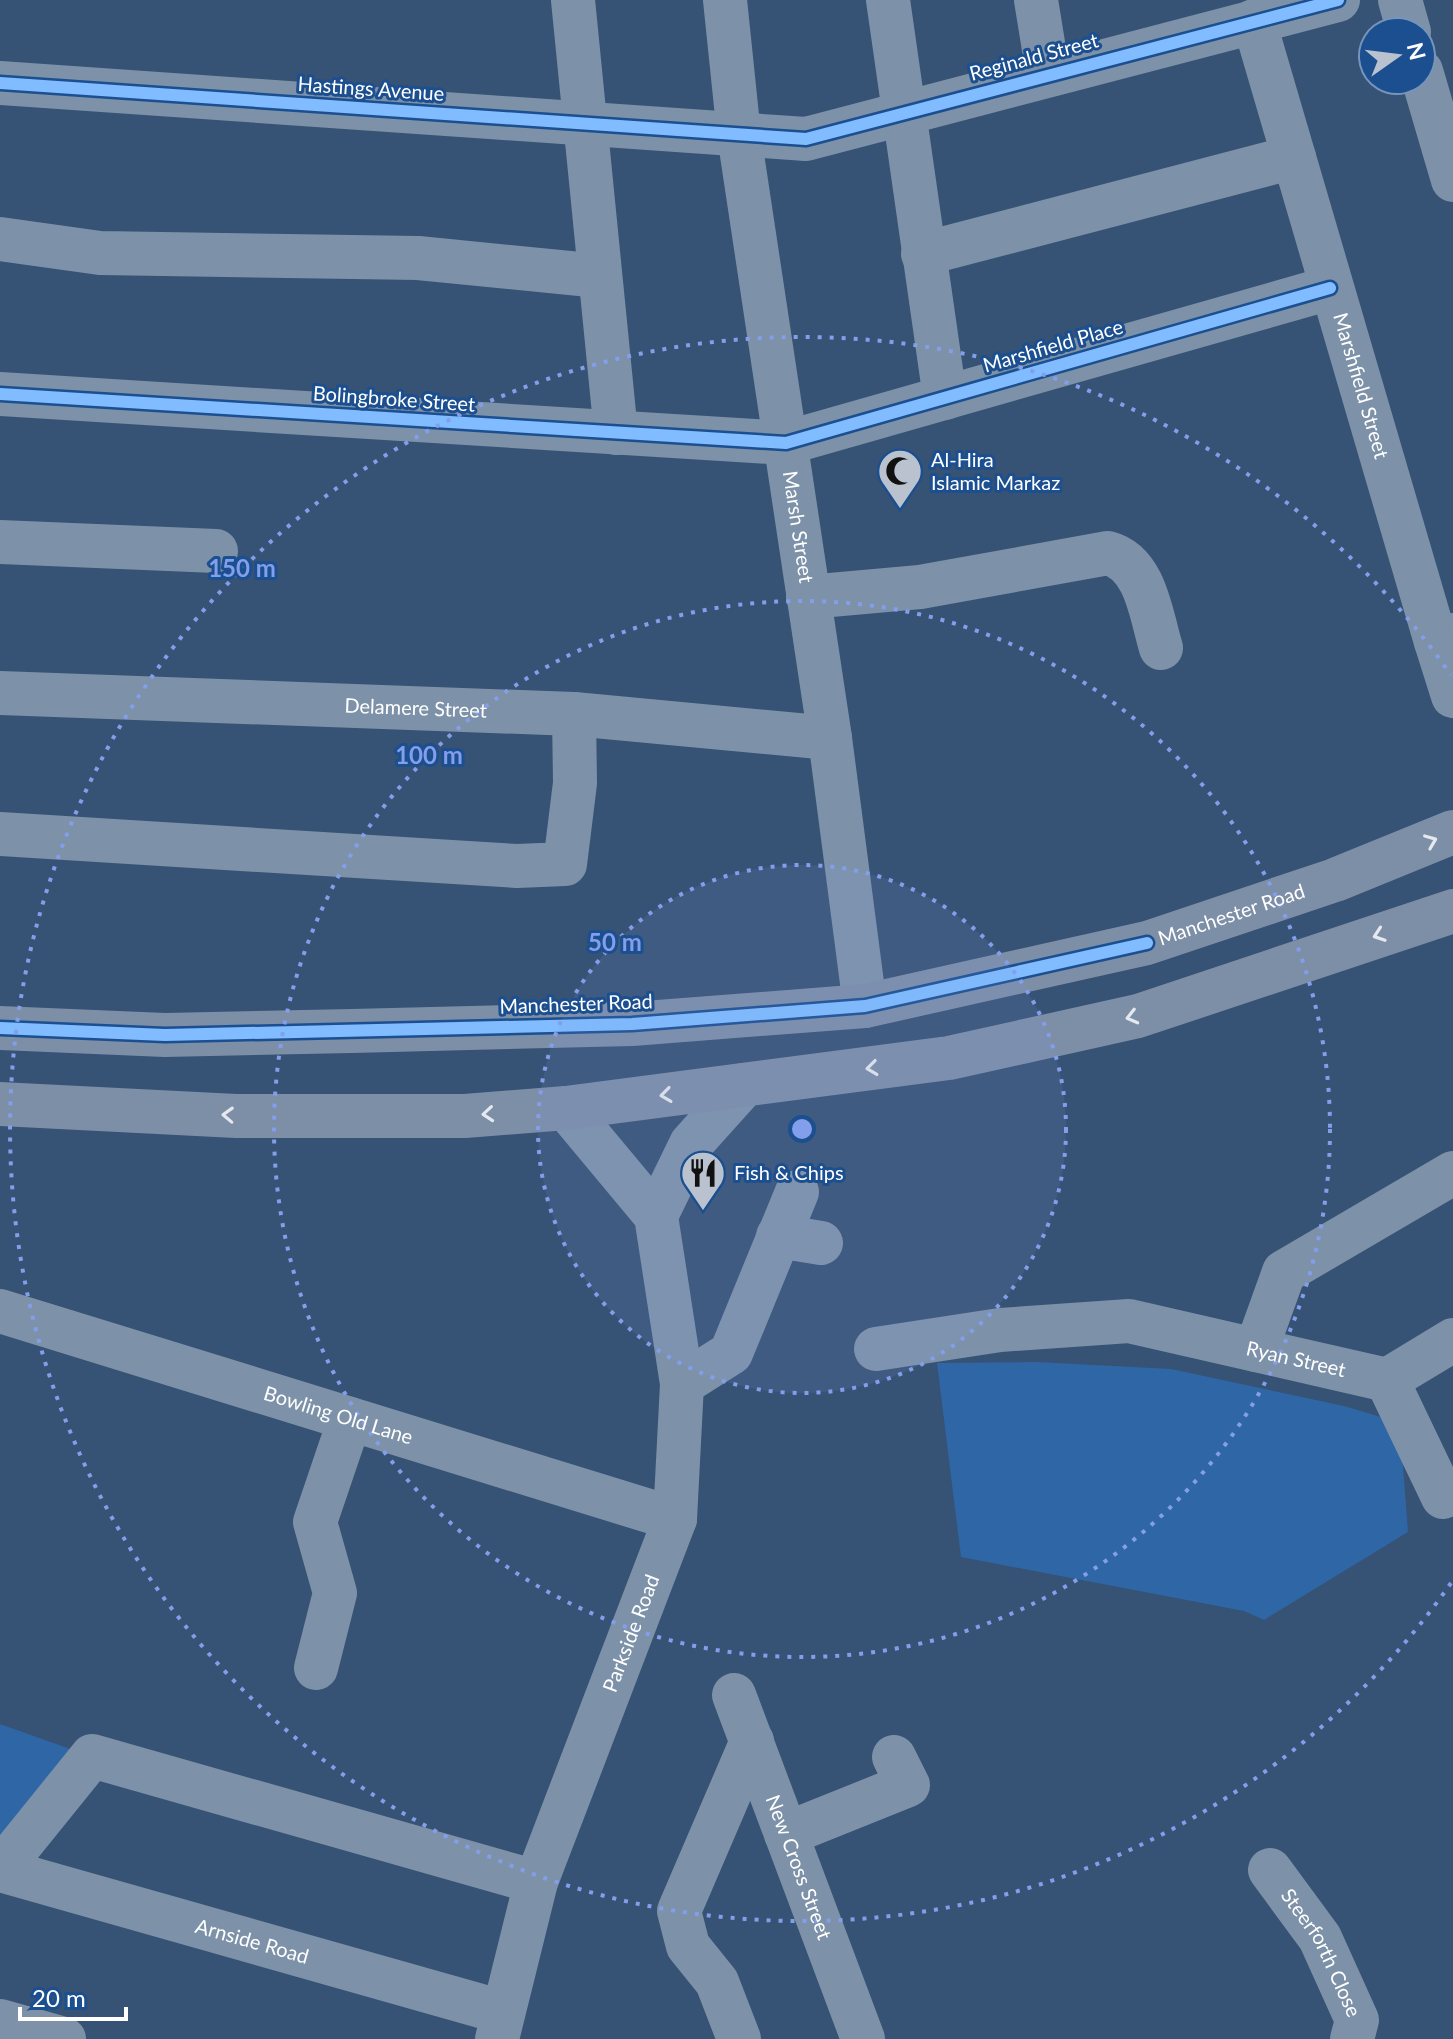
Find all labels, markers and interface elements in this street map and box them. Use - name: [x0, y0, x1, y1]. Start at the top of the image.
- north arrow: [1357, 16, 1437, 96]
- street label: Reginald Street: [967, 27, 1101, 85]
- text: N: [1402, 40, 1432, 63]
- street label: Hastings Avenue: [297, 71, 445, 105]
- street label: Marshfield Street: [1329, 310, 1395, 461]
- street label: Marshfield Place: [980, 314, 1126, 377]
- street label: Bolingbroke Street: [312, 380, 476, 416]
- mosque icon: Al-Hira Islamic Markaz: [876, 447, 924, 510]
- place label: Al-Hira Islamic Markaz: [931, 447, 1060, 494]
- street label: Marsh Street: [779, 469, 819, 584]
- text: 150 m: [208, 553, 276, 582]
- street label: Delamere Street: [344, 693, 487, 722]
- text: 100 m: [395, 740, 463, 769]
- one-way arrow: [1423, 835, 1437, 851]
- street label: Manchester Road: [1155, 878, 1308, 950]
- one-way arrow: [1373, 926, 1387, 942]
- text: 50 m: [588, 927, 642, 956]
- street label: Manchester Road: [499, 988, 653, 1018]
- one-way arrow: [1126, 1007, 1140, 1024]
- one-way arrow: [865, 1059, 879, 1076]
- one-way arrow: [659, 1086, 673, 1103]
- one-way arrow: [481, 1105, 494, 1122]
- one-way arrow: [221, 1107, 234, 1124]
- centre of rings: [788, 1115, 816, 1143]
- restaurant icon: Fish & Chips: [679, 1149, 727, 1212]
- place label: Fish & Chips: [734, 1160, 844, 1184]
- street label: Ryan Street: [1244, 1335, 1348, 1381]
- street label: Bowling Old Lane: [261, 1380, 416, 1449]
- street label: Parkside Road: [597, 1571, 664, 1695]
- street label: New Cross Street: [762, 1791, 838, 1943]
- street label: Steerforth Close: [1277, 1883, 1367, 2020]
- street label: Arnside Road: [193, 1913, 312, 1968]
- scale bar: [20, 1971, 126, 2021]
- text: 20 m: [32, 1983, 86, 2012]

